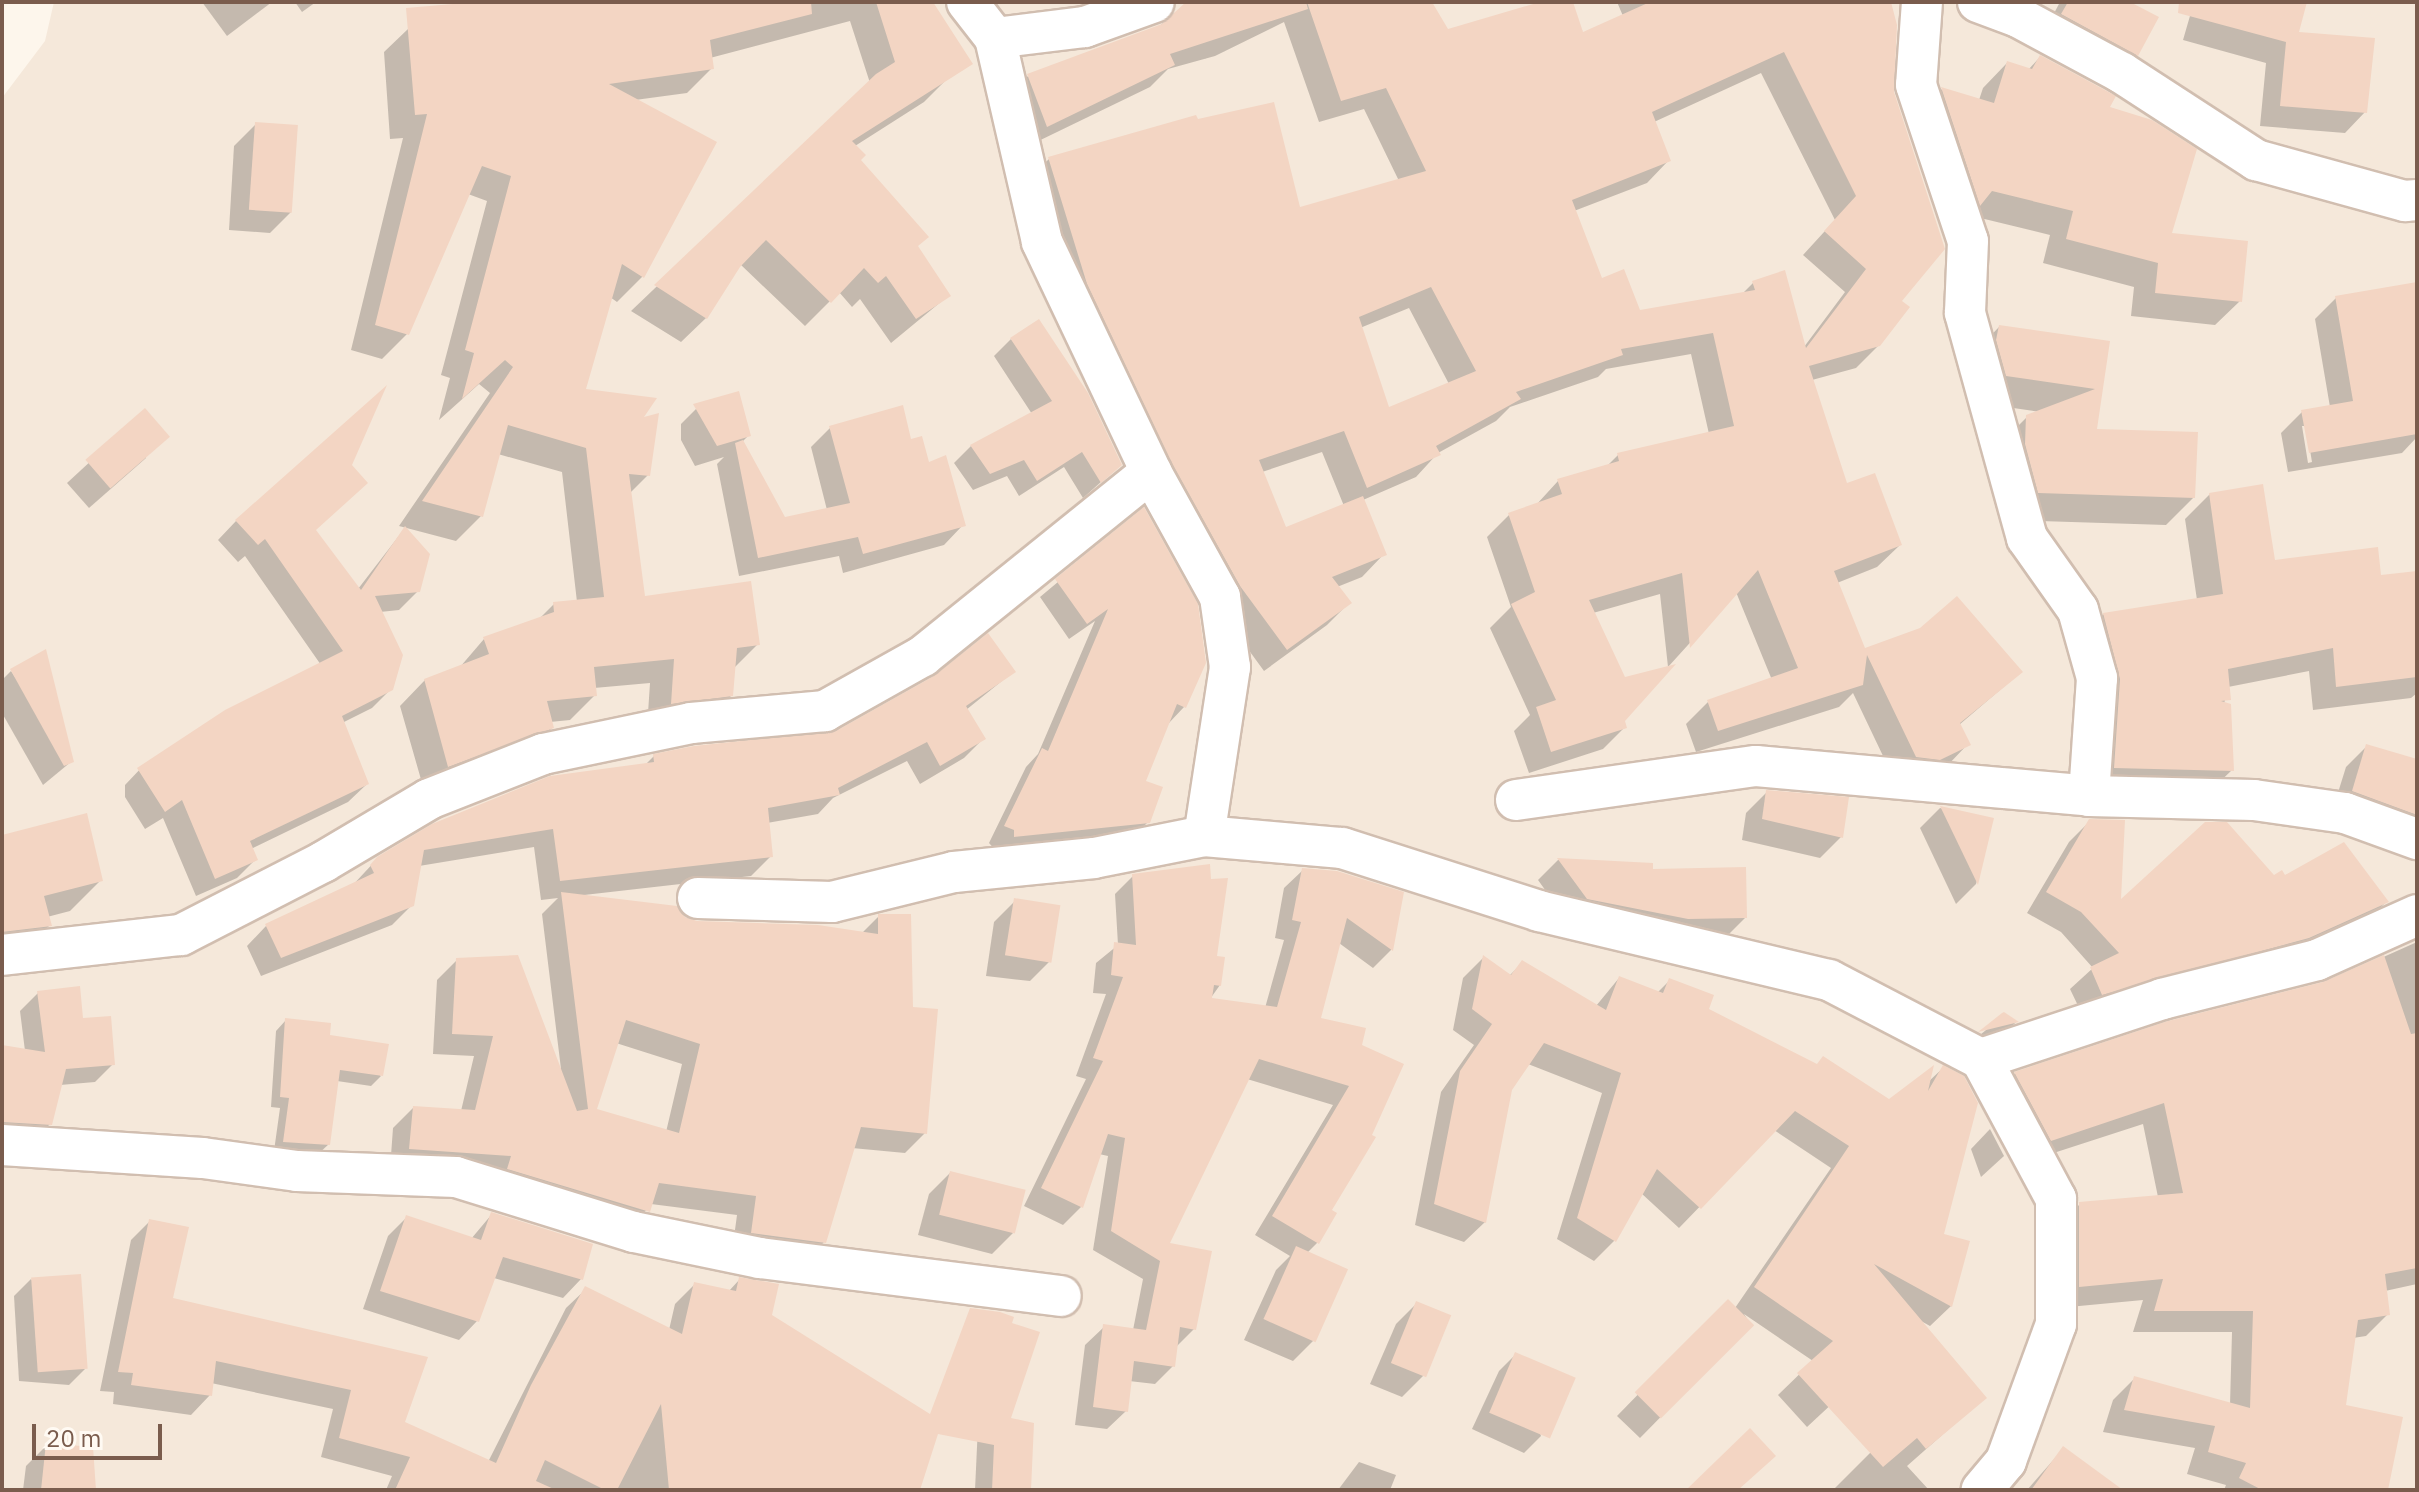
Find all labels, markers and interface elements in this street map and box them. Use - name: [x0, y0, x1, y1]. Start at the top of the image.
- scale bar: [36, 1408, 166, 1458]
- text: 20 m: [46, 1422, 101, 1454]

